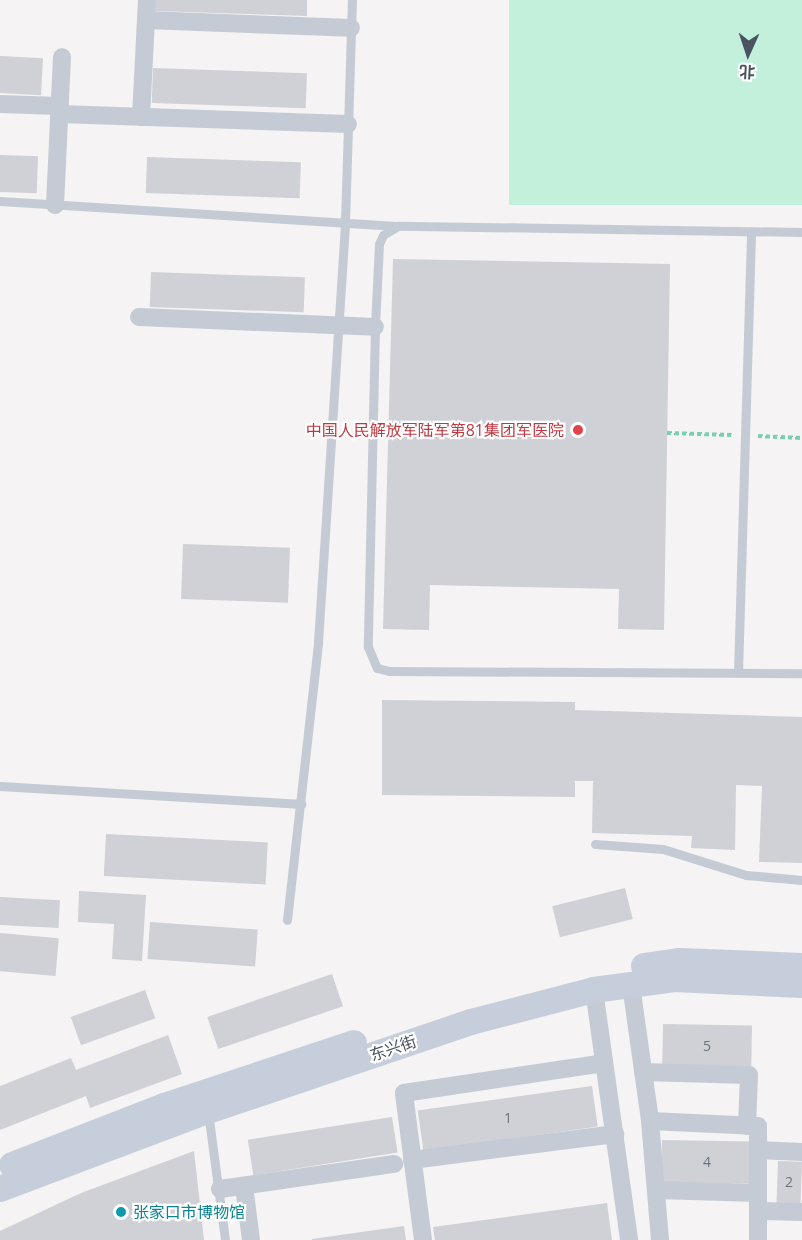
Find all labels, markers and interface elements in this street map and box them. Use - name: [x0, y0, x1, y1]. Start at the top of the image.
- north arrow: [718, 24, 778, 84]
- text: 北: [738, 61, 756, 83]
- place label: 中国人民解放军陆军第81集团军医院: [306, 420, 564, 440]
- marker: 中国人民解放军陆军第81集团军医院: [569, 421, 587, 439]
- street label: 东兴街: [367, 1031, 419, 1065]
- house number: 5: [703, 1038, 711, 1054]
- house number: 1: [504, 1110, 512, 1126]
- house number: 4: [703, 1154, 711, 1170]
- house number: 2: [785, 1174, 793, 1190]
- place label: 张家口市博物馆: [133, 1202, 245, 1222]
- marker: 张家口市博物馆: [114, 1205, 128, 1219]

